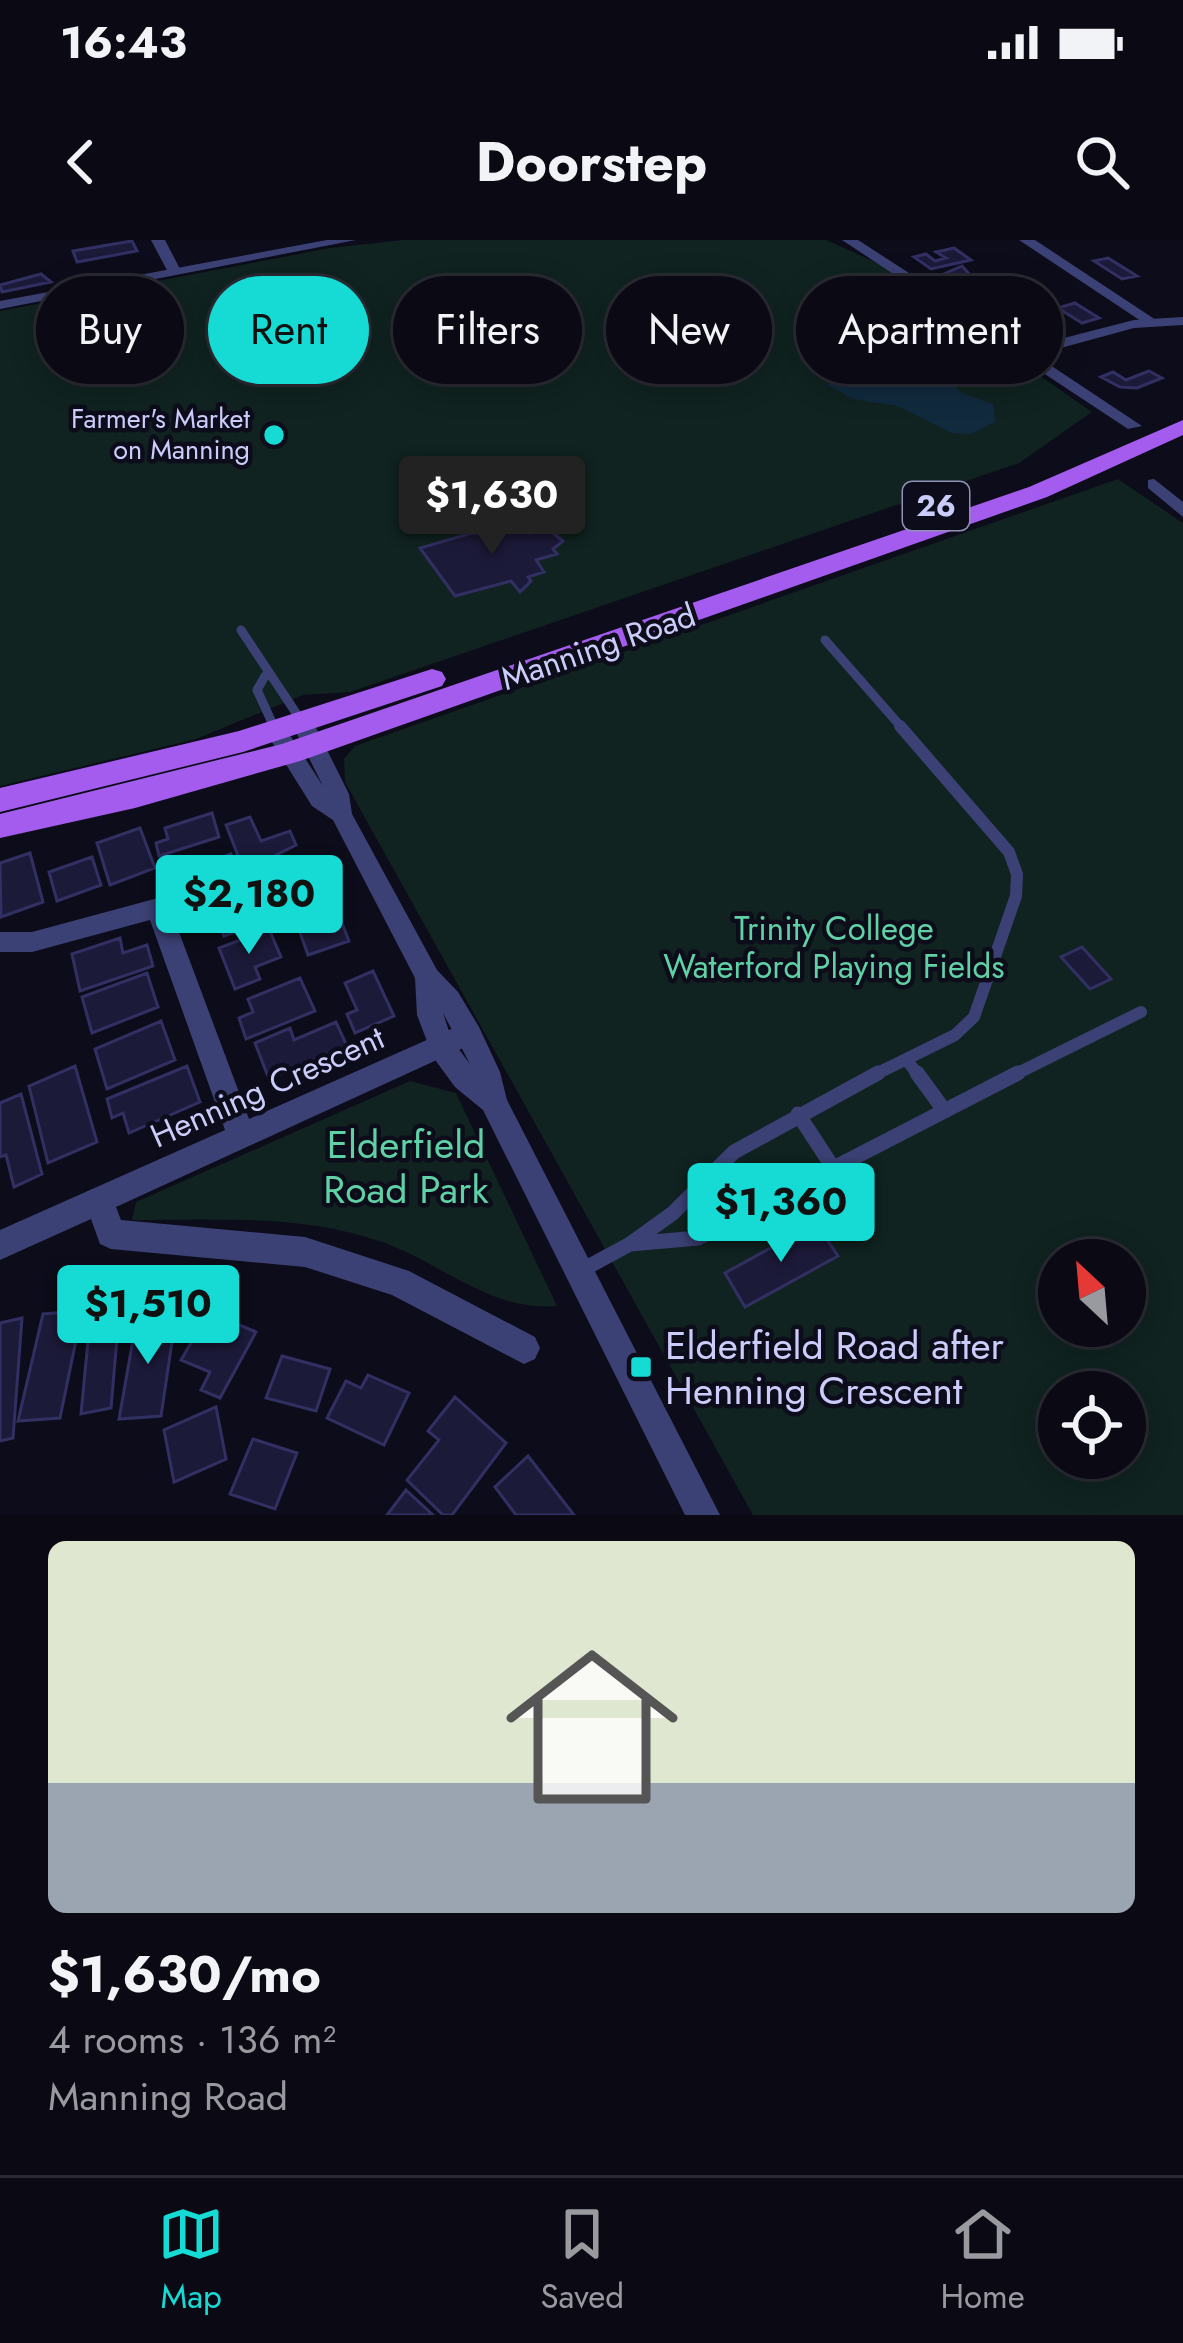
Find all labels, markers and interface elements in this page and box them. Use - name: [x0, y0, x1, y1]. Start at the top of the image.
- text: 16:43: [60, 10, 187, 75]
- text: Doorstep: [476, 123, 707, 201]
- icon: back: [48, 129, 114, 195]
- icon: search: [1069, 129, 1135, 195]
- chip: Buy: [36, 276, 184, 384]
- chip: Rent: [208, 276, 369, 384]
- chip: Filters: [393, 276, 582, 384]
- chip: New: [606, 276, 772, 384]
- chip: Apartment: [796, 276, 1063, 384]
- place label: Farmer's Market on Manning: [71, 399, 251, 469]
- marker: Farmer's Market on Manning: [261, 422, 287, 448]
- pin: $1,630: [394, 456, 590, 558]
- text: $1,630: [426, 466, 558, 523]
- road number: 26: [903, 482, 969, 530]
- street label: Manning Road: [495, 591, 702, 702]
- pin: $2,180: [151, 855, 347, 957]
- text: $2,180: [183, 865, 315, 922]
- park label: Trinity College Waterford Playing Fields: [663, 905, 1005, 990]
- street label: Henning Crescent: [143, 1014, 392, 1159]
- park label: Elderfield Road Park: [323, 1116, 489, 1218]
- pin: $1,360: [683, 1163, 879, 1265]
- text: $1,360: [715, 1173, 847, 1230]
- north arrow: [1038, 1239, 1146, 1347]
- map controls: [1038, 1239, 1146, 1479]
- pin: $1,510: [50, 1265, 246, 1367]
- text: $1,510: [84, 1275, 212, 1332]
- place label: Elderfield Road after Henning Crescent: [665, 1317, 1005, 1419]
- marker: Elderfield Road after Henning Crescent: [628, 1354, 654, 1380]
- button: locate: [1038, 1371, 1146, 1479]
- icon: home: [484, 1619, 700, 1835]
- text: $1,630/mo: [48, 1937, 321, 2011]
- text: 4 rooms · 136 m²: [48, 2011, 336, 2068]
- text: Manning Road: [48, 2068, 288, 2125]
- tab: Map: [158, 2201, 224, 2320]
- tab: Saved: [540, 2201, 624, 2320]
- tab: Home: [940, 2201, 1025, 2320]

